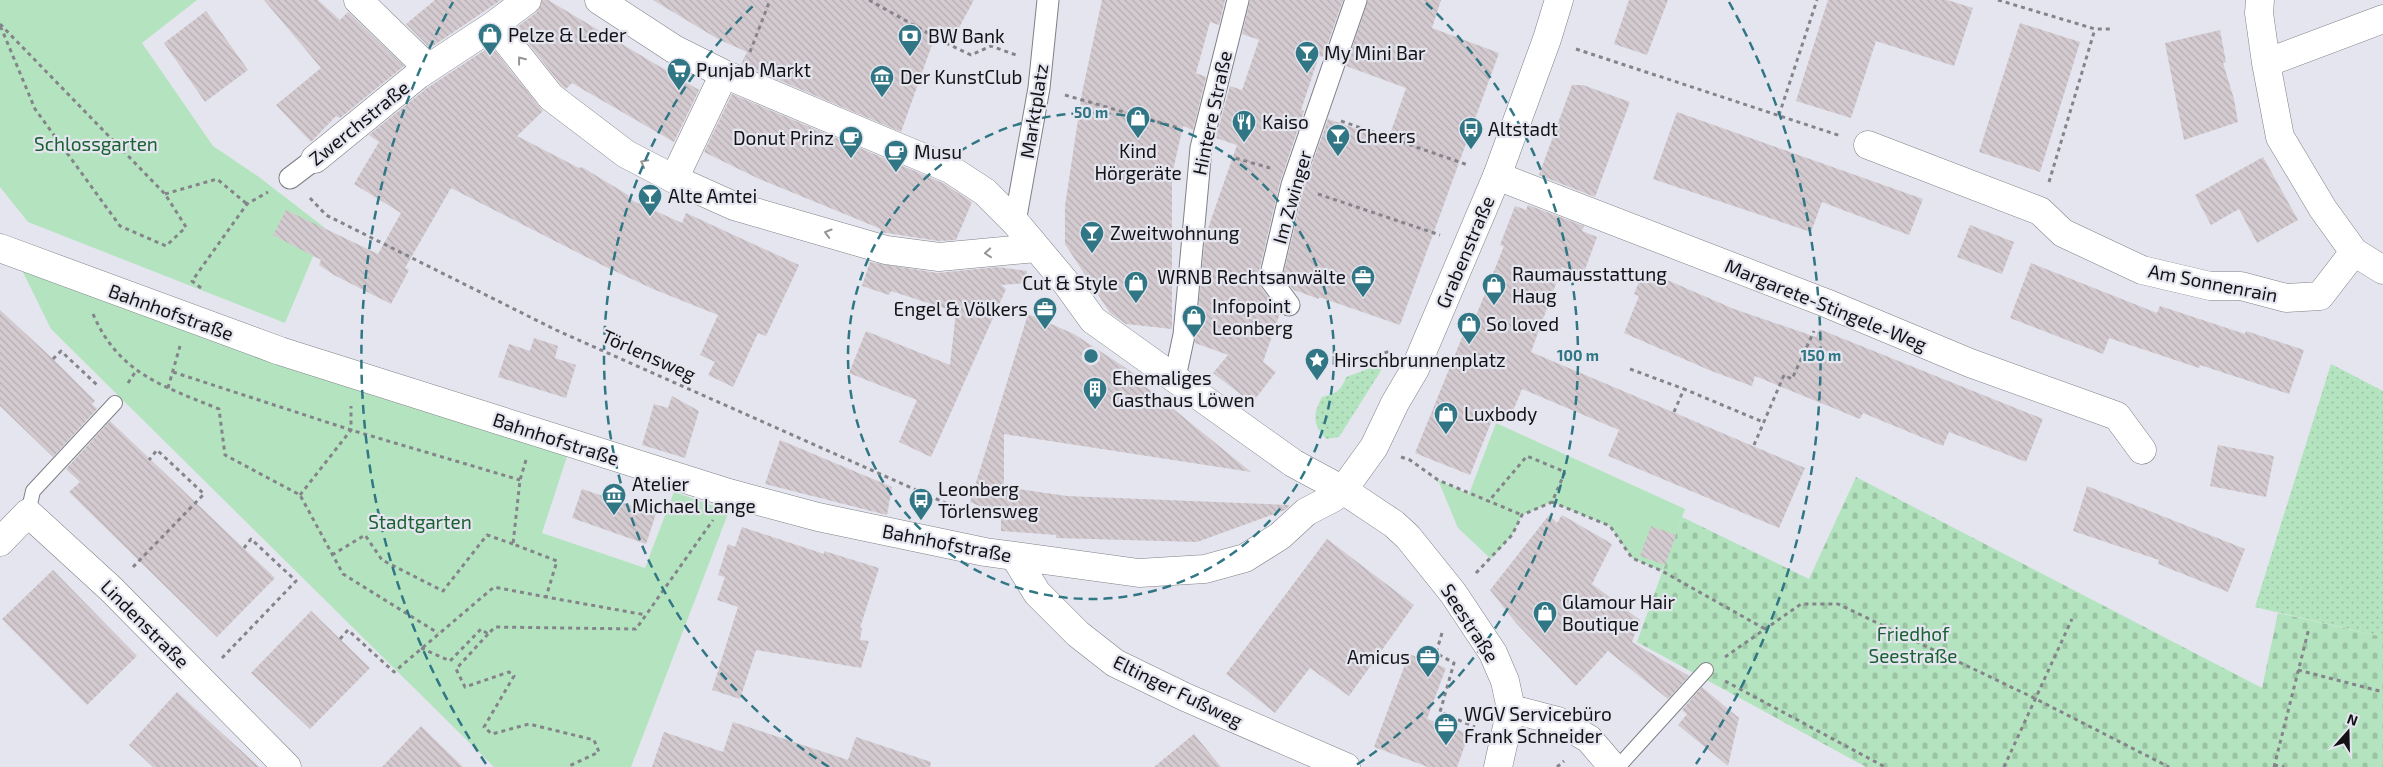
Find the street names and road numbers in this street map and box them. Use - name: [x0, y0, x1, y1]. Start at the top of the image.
- street label: Hintere Straße: [1187, 49, 1236, 177]
- street label: Marktplatz: [1015, 62, 1052, 160]
- street label: Zwerchstraße: [304, 75, 413, 170]
- street label: Im Zwinger: [1267, 147, 1316, 246]
- street label: Grabenstraße: [1431, 192, 1499, 312]
- street label: Margarete-Stingele-Weg: [1722, 253, 1931, 356]
- street label: Am Sonnenrain: [2146, 259, 2280, 306]
- street label: Bahnhofstraße: [106, 278, 237, 345]
- street label: Törlensweg: [599, 324, 700, 386]
- street label: Bahnhofstraße: [490, 407, 622, 470]
- street label: Bahnhofstraße: [880, 519, 1014, 566]
- street label: Lindenstraße: [96, 575, 194, 673]
- street label: Seestraße: [1437, 579, 1504, 666]
- street label: Eltinger Fußweg: [1110, 649, 1247, 732]

